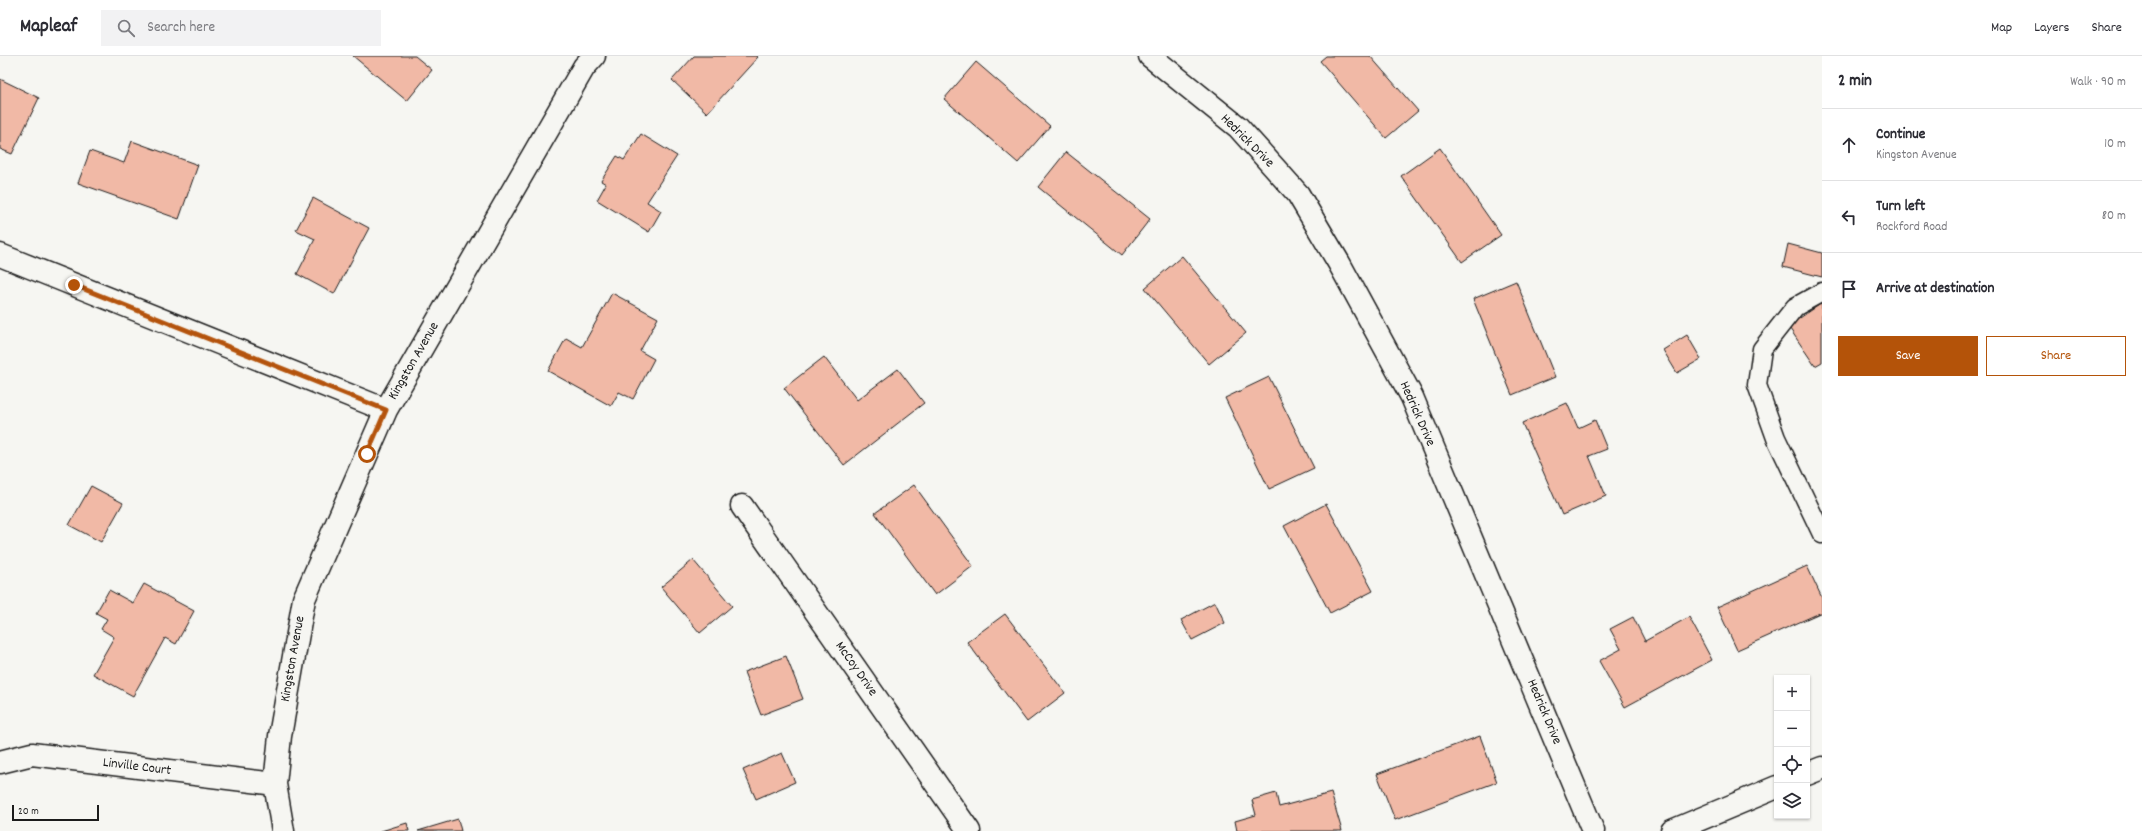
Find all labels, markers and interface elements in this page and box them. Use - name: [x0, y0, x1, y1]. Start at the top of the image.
- search box: [101, 10, 381, 46]
- text: Mapleaf: [20, 14, 77, 41]
- icon: search: [115, 17, 137, 39]
- text: Search here: [147, 17, 215, 39]
- text: Map: [1991, 18, 2012, 38]
- text: Layers: [2034, 18, 2069, 38]
- text: Share: [2091, 18, 2122, 38]
- text: 2 min: [1838, 70, 1872, 94]
- text: Walk · 90 m: [2070, 73, 2126, 92]
- street label: Hedrick Drive: [1215, 109, 1279, 173]
- text: Continue: [1876, 124, 1925, 146]
- icon: ahead: [1838, 134, 1860, 156]
- text: 10 m: [2104, 135, 2126, 154]
- text: Kingston Avenue: [1876, 146, 1957, 165]
- text: Turn left: [1876, 196, 1925, 218]
- icon: left: [1838, 206, 1860, 228]
- text: 80 m: [2102, 207, 2126, 226]
- text: Rockford Road: [1876, 218, 1947, 237]
- route end: [65, 276, 83, 294]
- icon: arrive: [1838, 278, 1860, 300]
- text: Arrive at destination: [1876, 278, 1994, 300]
- street label: Kingston Avenue: [384, 318, 444, 404]
- button: Save: [1838, 336, 1978, 376]
- button: Share: [1986, 336, 2126, 376]
- street label: Hedrick Drive: [1394, 378, 1440, 450]
- route start: [358, 445, 376, 463]
- street label: Kingston Avenue: [276, 614, 310, 704]
- street label: McCoy Drive: [830, 638, 882, 700]
- map controls: [1774, 675, 1810, 819]
- button: +: [1774, 675, 1810, 711]
- street label: Hedrick Drive: [1521, 676, 1567, 748]
- button: −: [1774, 711, 1810, 747]
- button: locate: [1774, 747, 1810, 783]
- street label: Linville Court: [102, 753, 172, 781]
- button: layers: [1774, 783, 1810, 819]
- scale bar: [12, 803, 99, 822]
- text: 20 m: [18, 804, 39, 820]

